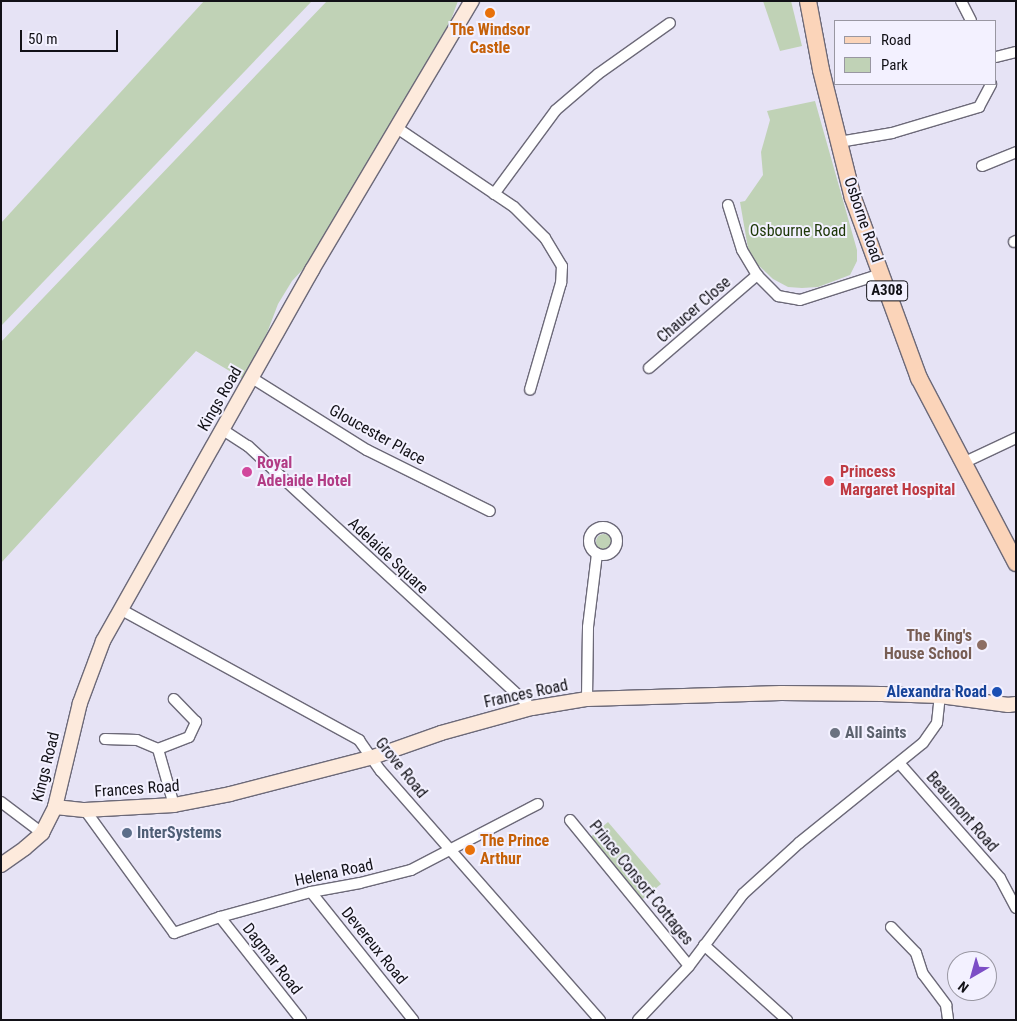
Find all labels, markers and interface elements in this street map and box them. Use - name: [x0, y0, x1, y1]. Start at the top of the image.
- marker: The Windsor Castle: [484, 7, 496, 19]
- scale bar: [22, 20, 120, 52]
- place label: The Windsor Castle: [450, 20, 530, 58]
- legend: [834, 20, 997, 85]
- text: 50 m: [28, 30, 58, 48]
- text: Road: [881, 31, 911, 49]
- text: Park: [881, 56, 908, 74]
- street label: Osborne Road: [839, 175, 887, 265]
- park label: Osbourne Road: [750, 221, 846, 241]
- street label: Chaucer Close: [653, 273, 735, 347]
- road number: A308: [866, 278, 908, 304]
- street label: Kings Road: [194, 363, 246, 435]
- street label: Gloucester Place: [326, 401, 428, 469]
- place label: Royal Adelaide Hotel: [257, 453, 351, 491]
- place label: Princess Margaret Hospital: [840, 462, 955, 500]
- marker: Royal Adelaide Hotel: [241, 466, 253, 478]
- marker: Princess Margaret Hospital: [822, 474, 836, 488]
- street label: Adelaide Square: [344, 514, 432, 598]
- place label: The King's House School: [884, 626, 972, 664]
- marker: The King's House School: [976, 639, 988, 651]
- street label: Frances Road: [482, 676, 570, 712]
- place label: Alexandra Road: [887, 682, 987, 702]
- marker: Alexandra Road: [991, 686, 1003, 698]
- place label: All Saints: [845, 723, 907, 743]
- marker: All Saints: [829, 727, 841, 739]
- street label: Kings Road: [28, 730, 64, 804]
- street label: Grove Road: [371, 734, 431, 802]
- street label: Beaumont Road: [922, 768, 1002, 856]
- street label: Frances Road: [94, 776, 180, 802]
- street label: Prince Consort Cottages: [585, 817, 697, 949]
- place label: InterSystems: [137, 823, 222, 843]
- marker: InterSystems: [121, 827, 133, 839]
- place label: The Prince Arthur: [480, 831, 549, 869]
- marker: The Prince Arthur: [464, 844, 476, 856]
- street label: Helena Road: [293, 855, 375, 891]
- street label: Devereux Road: [337, 904, 411, 988]
- street label: Dagmar Road: [238, 920, 306, 998]
- north arrow: [947, 951, 997, 1001]
- text: N: [955, 978, 972, 996]

